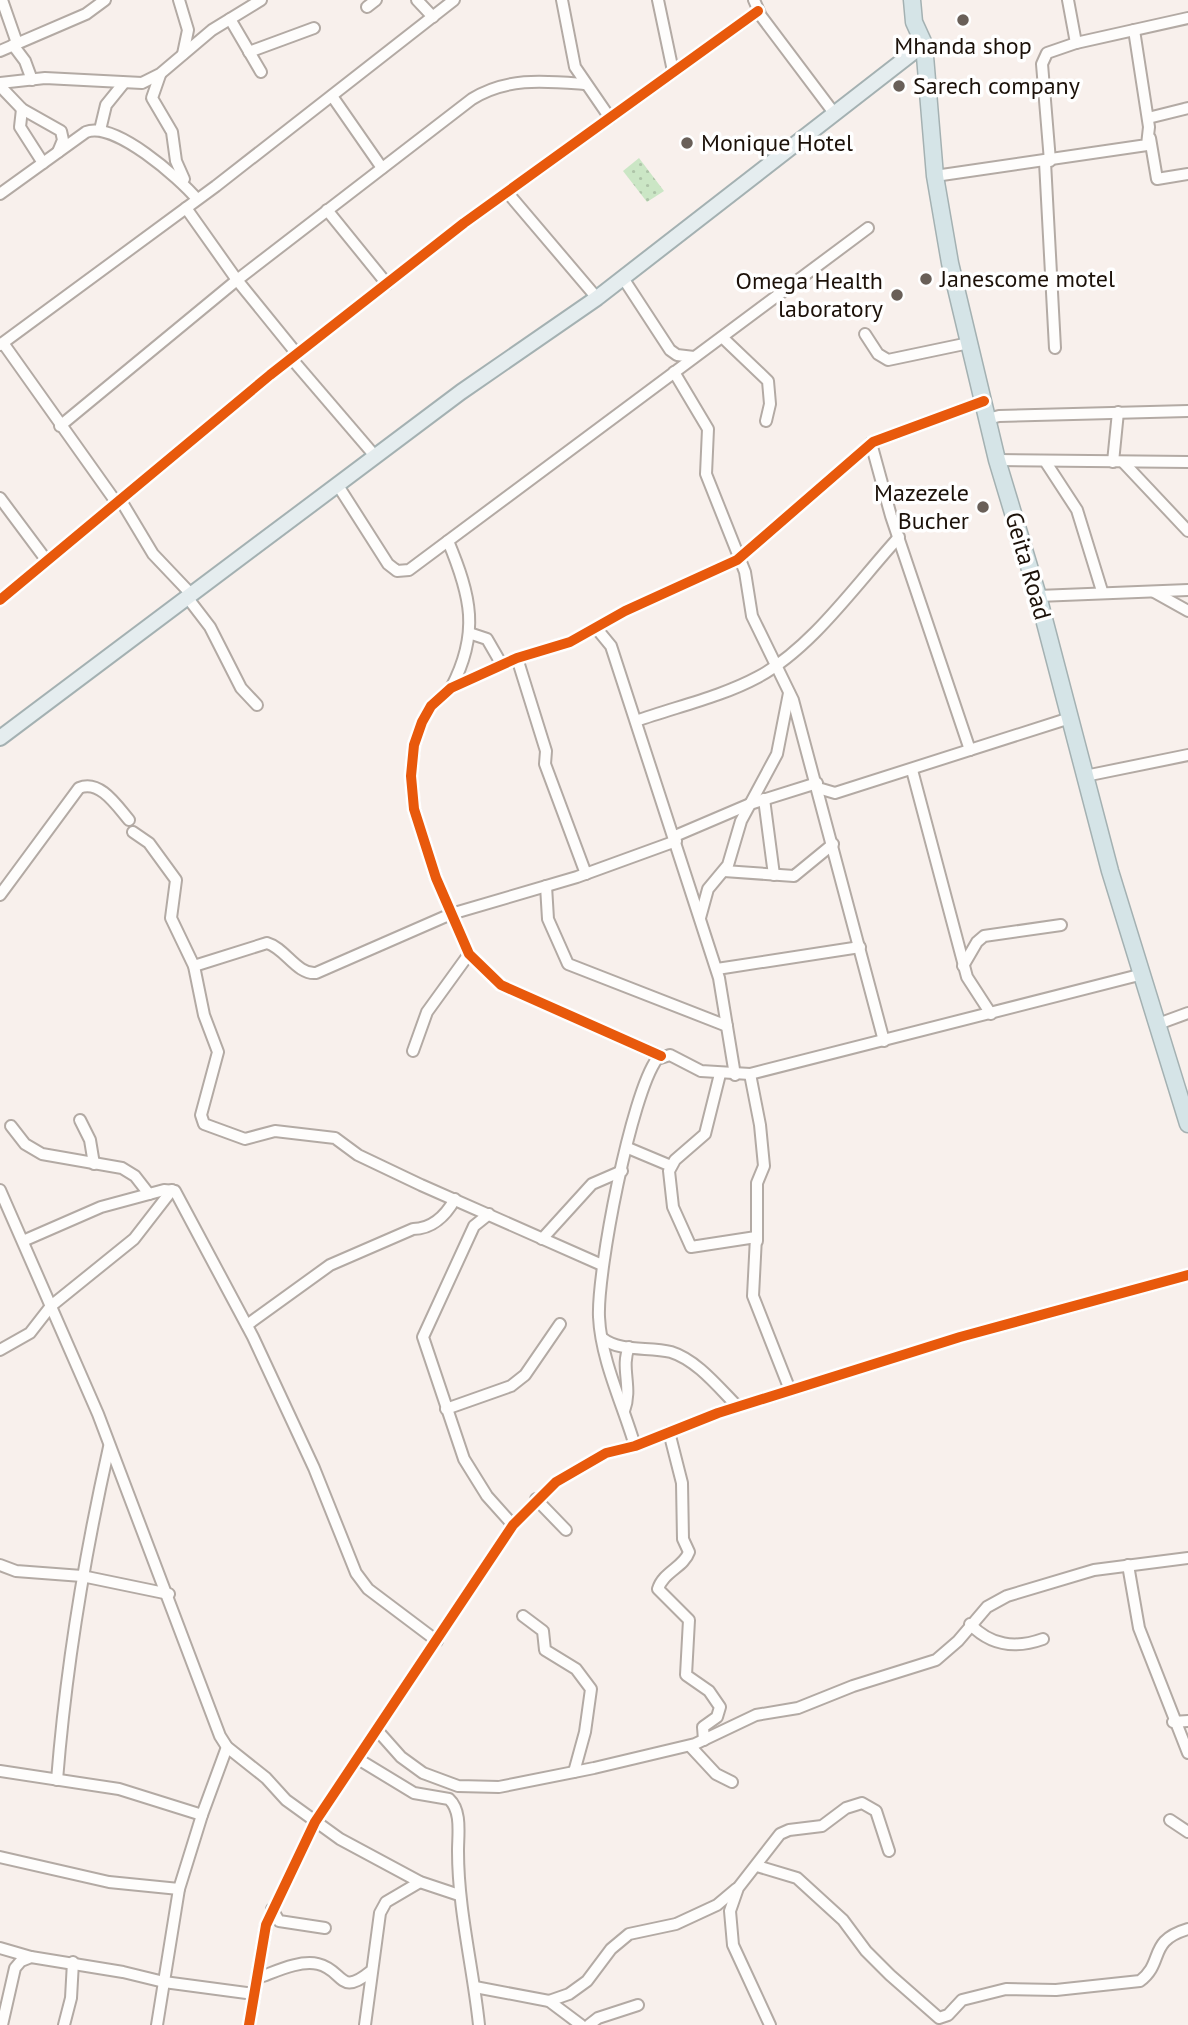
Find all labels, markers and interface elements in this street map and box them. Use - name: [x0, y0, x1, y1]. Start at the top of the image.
- marker: Mhanda shop: [955, 12, 971, 28]
- place label: Mhanda shop: [894, 30, 1032, 61]
- place label: Sarech company: [913, 70, 1080, 101]
- marker: Sarech company: [891, 78, 907, 94]
- place label: Monique Hotel: [701, 127, 853, 158]
- marker: Monique Hotel: [679, 135, 695, 151]
- place label: Janescome motel: [939, 263, 1115, 294]
- place label: Omega Health laboratory: [735, 265, 883, 324]
- marker: Janescome motel: [918, 271, 934, 287]
- marker: Omega Health laboratory: [889, 287, 905, 303]
- place label: Mazezele Bucher: [874, 477, 969, 536]
- marker: Mazezele Bucher: [975, 499, 991, 515]
- street label: Geita Road: [998, 508, 1059, 623]

